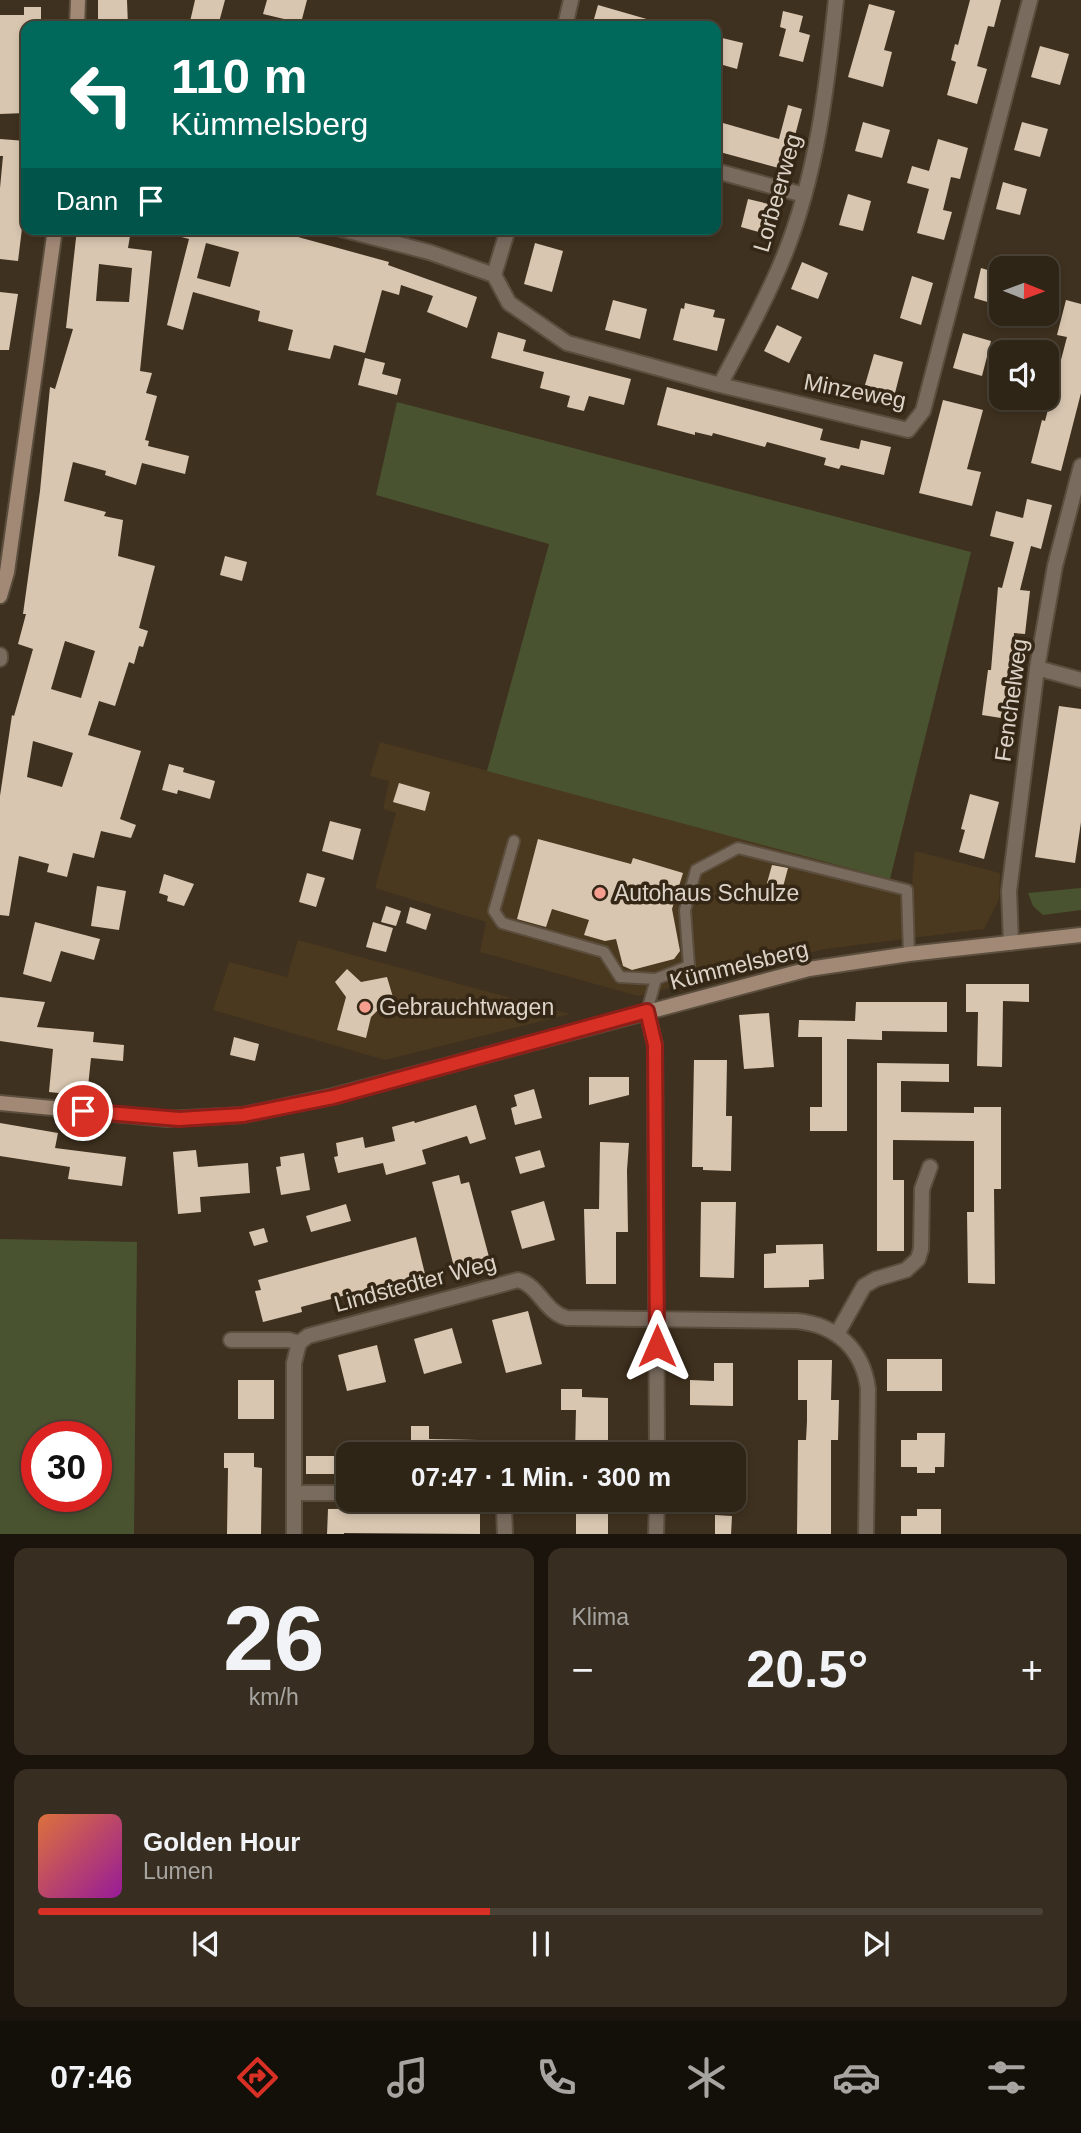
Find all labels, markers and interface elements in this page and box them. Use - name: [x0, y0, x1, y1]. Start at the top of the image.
- icon: left: [56, 49, 147, 140]
- text: 110 m: [171, 49, 307, 103]
- text: Kümmelsberg: [171, 106, 368, 142]
- street label: Lorbeerweg: [748, 131, 806, 255]
- icon: arrive: [132, 182, 170, 220]
- text: Dann: [56, 186, 118, 216]
- north arrow: [989, 256, 1059, 326]
- map controls: [989, 256, 1059, 410]
- button: sound: [989, 340, 1059, 410]
- street label: Minzeweg: [802, 368, 908, 414]
- street label: Fenchelweg: [989, 637, 1033, 763]
- place label: Autohaus Schulze: [614, 880, 799, 906]
- marker: Autohaus Schulze: [592, 885, 608, 901]
- street label: Kümmelsberg: [667, 935, 811, 995]
- place label: Gebrauchtwagen: [379, 994, 554, 1020]
- marker: Gebrauchtwagen: [357, 999, 373, 1015]
- pin: [53, 1081, 113, 1141]
- icon: arrive: [64, 1092, 102, 1130]
- street label: Lindstedter Weg: [331, 1249, 499, 1317]
- position arrow: [620, 1309, 694, 1383]
- speed limit sign: 30: [21, 1421, 112, 1512]
- text: 07:47 · 1 Min. · 300 m: [411, 1462, 671, 1492]
- text: 26: [223, 1588, 324, 1689]
- text: Klima: [572, 1604, 629, 1630]
- text: 20.5°: [746, 1640, 868, 1698]
- text: −: [572, 1649, 594, 1691]
- text: +: [1021, 1649, 1043, 1691]
- text: km/h: [249, 1684, 299, 1710]
- text: Golden Hour: [143, 1827, 300, 1857]
- text: Lumen: [143, 1858, 213, 1884]
- icon: previous: [187, 1925, 225, 1963]
- icon: pause: [522, 1925, 560, 1963]
- icon: next: [857, 1925, 895, 1963]
- icon: directions: [233, 2053, 282, 2102]
- icon: music: [383, 2053, 432, 2102]
- icon: phone: [532, 2053, 581, 2102]
- icon: climate: [682, 2053, 731, 2102]
- icon: car: [832, 2053, 881, 2102]
- icon: filters: [982, 2053, 1031, 2102]
- text: 07:46: [50, 2059, 132, 2095]

